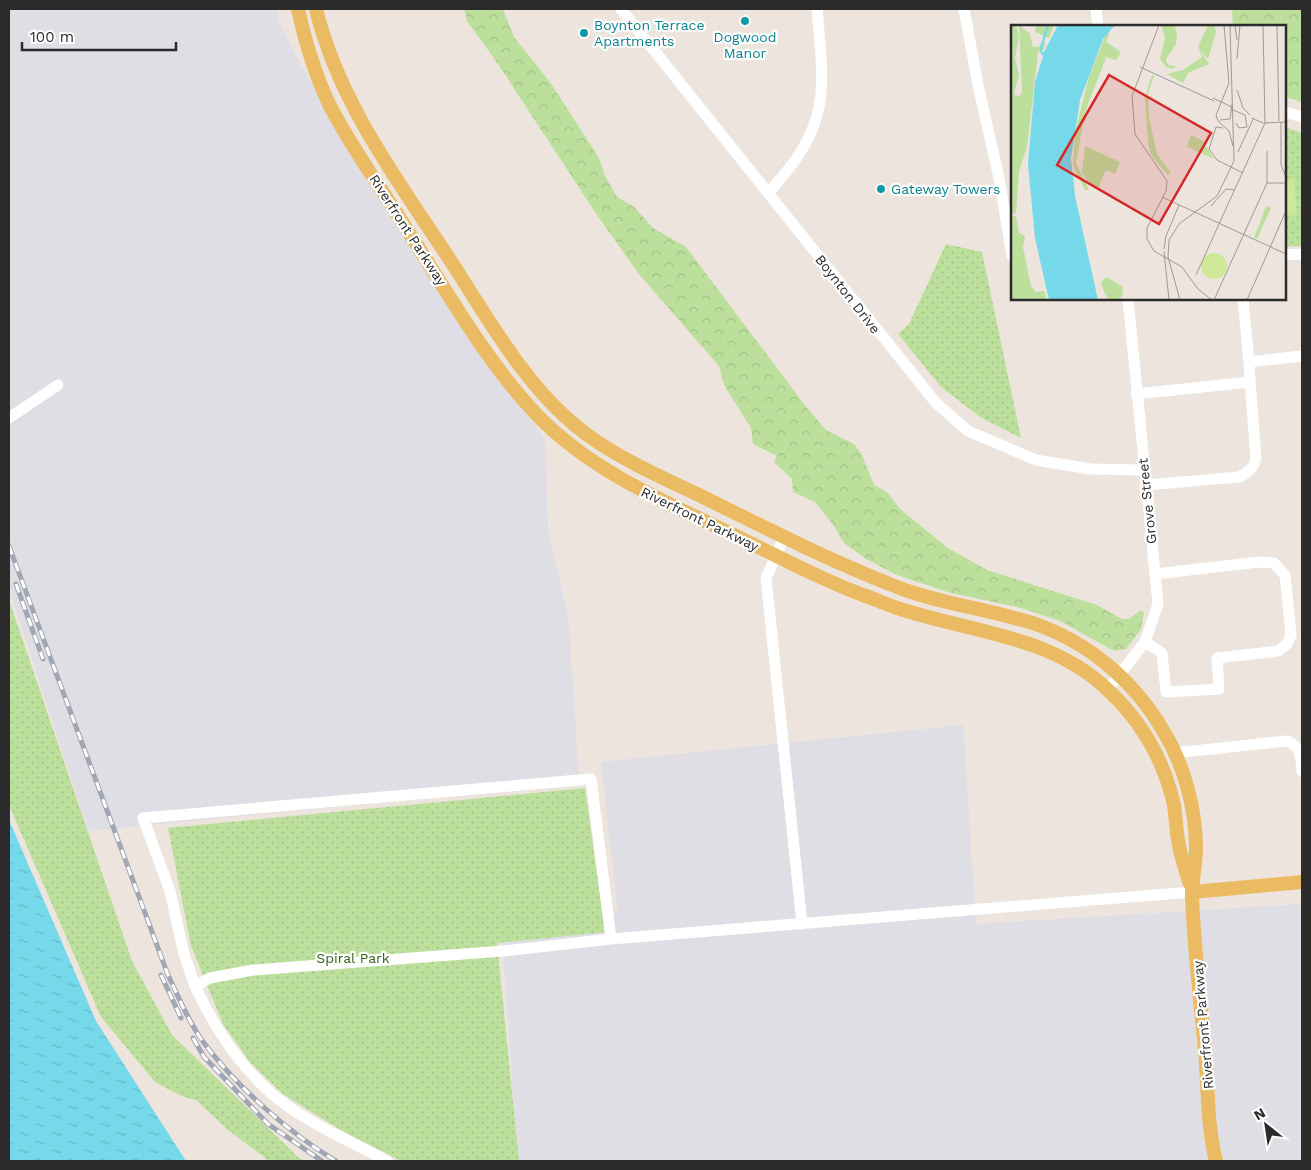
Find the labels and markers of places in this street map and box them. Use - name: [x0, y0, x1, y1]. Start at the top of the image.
- marker: Dogwood Manor: [739, 15, 751, 27]
- place label: Boynton Terrace Apartments: [594, 17, 705, 49]
- marker: Boynton Terrace Apartments: [578, 27, 590, 39]
- place label: Dogwood Manor: [714, 29, 776, 61]
- place label: Gateway Towers: [891, 181, 1000, 197]
- marker: Gateway Towers: [875, 183, 887, 195]

